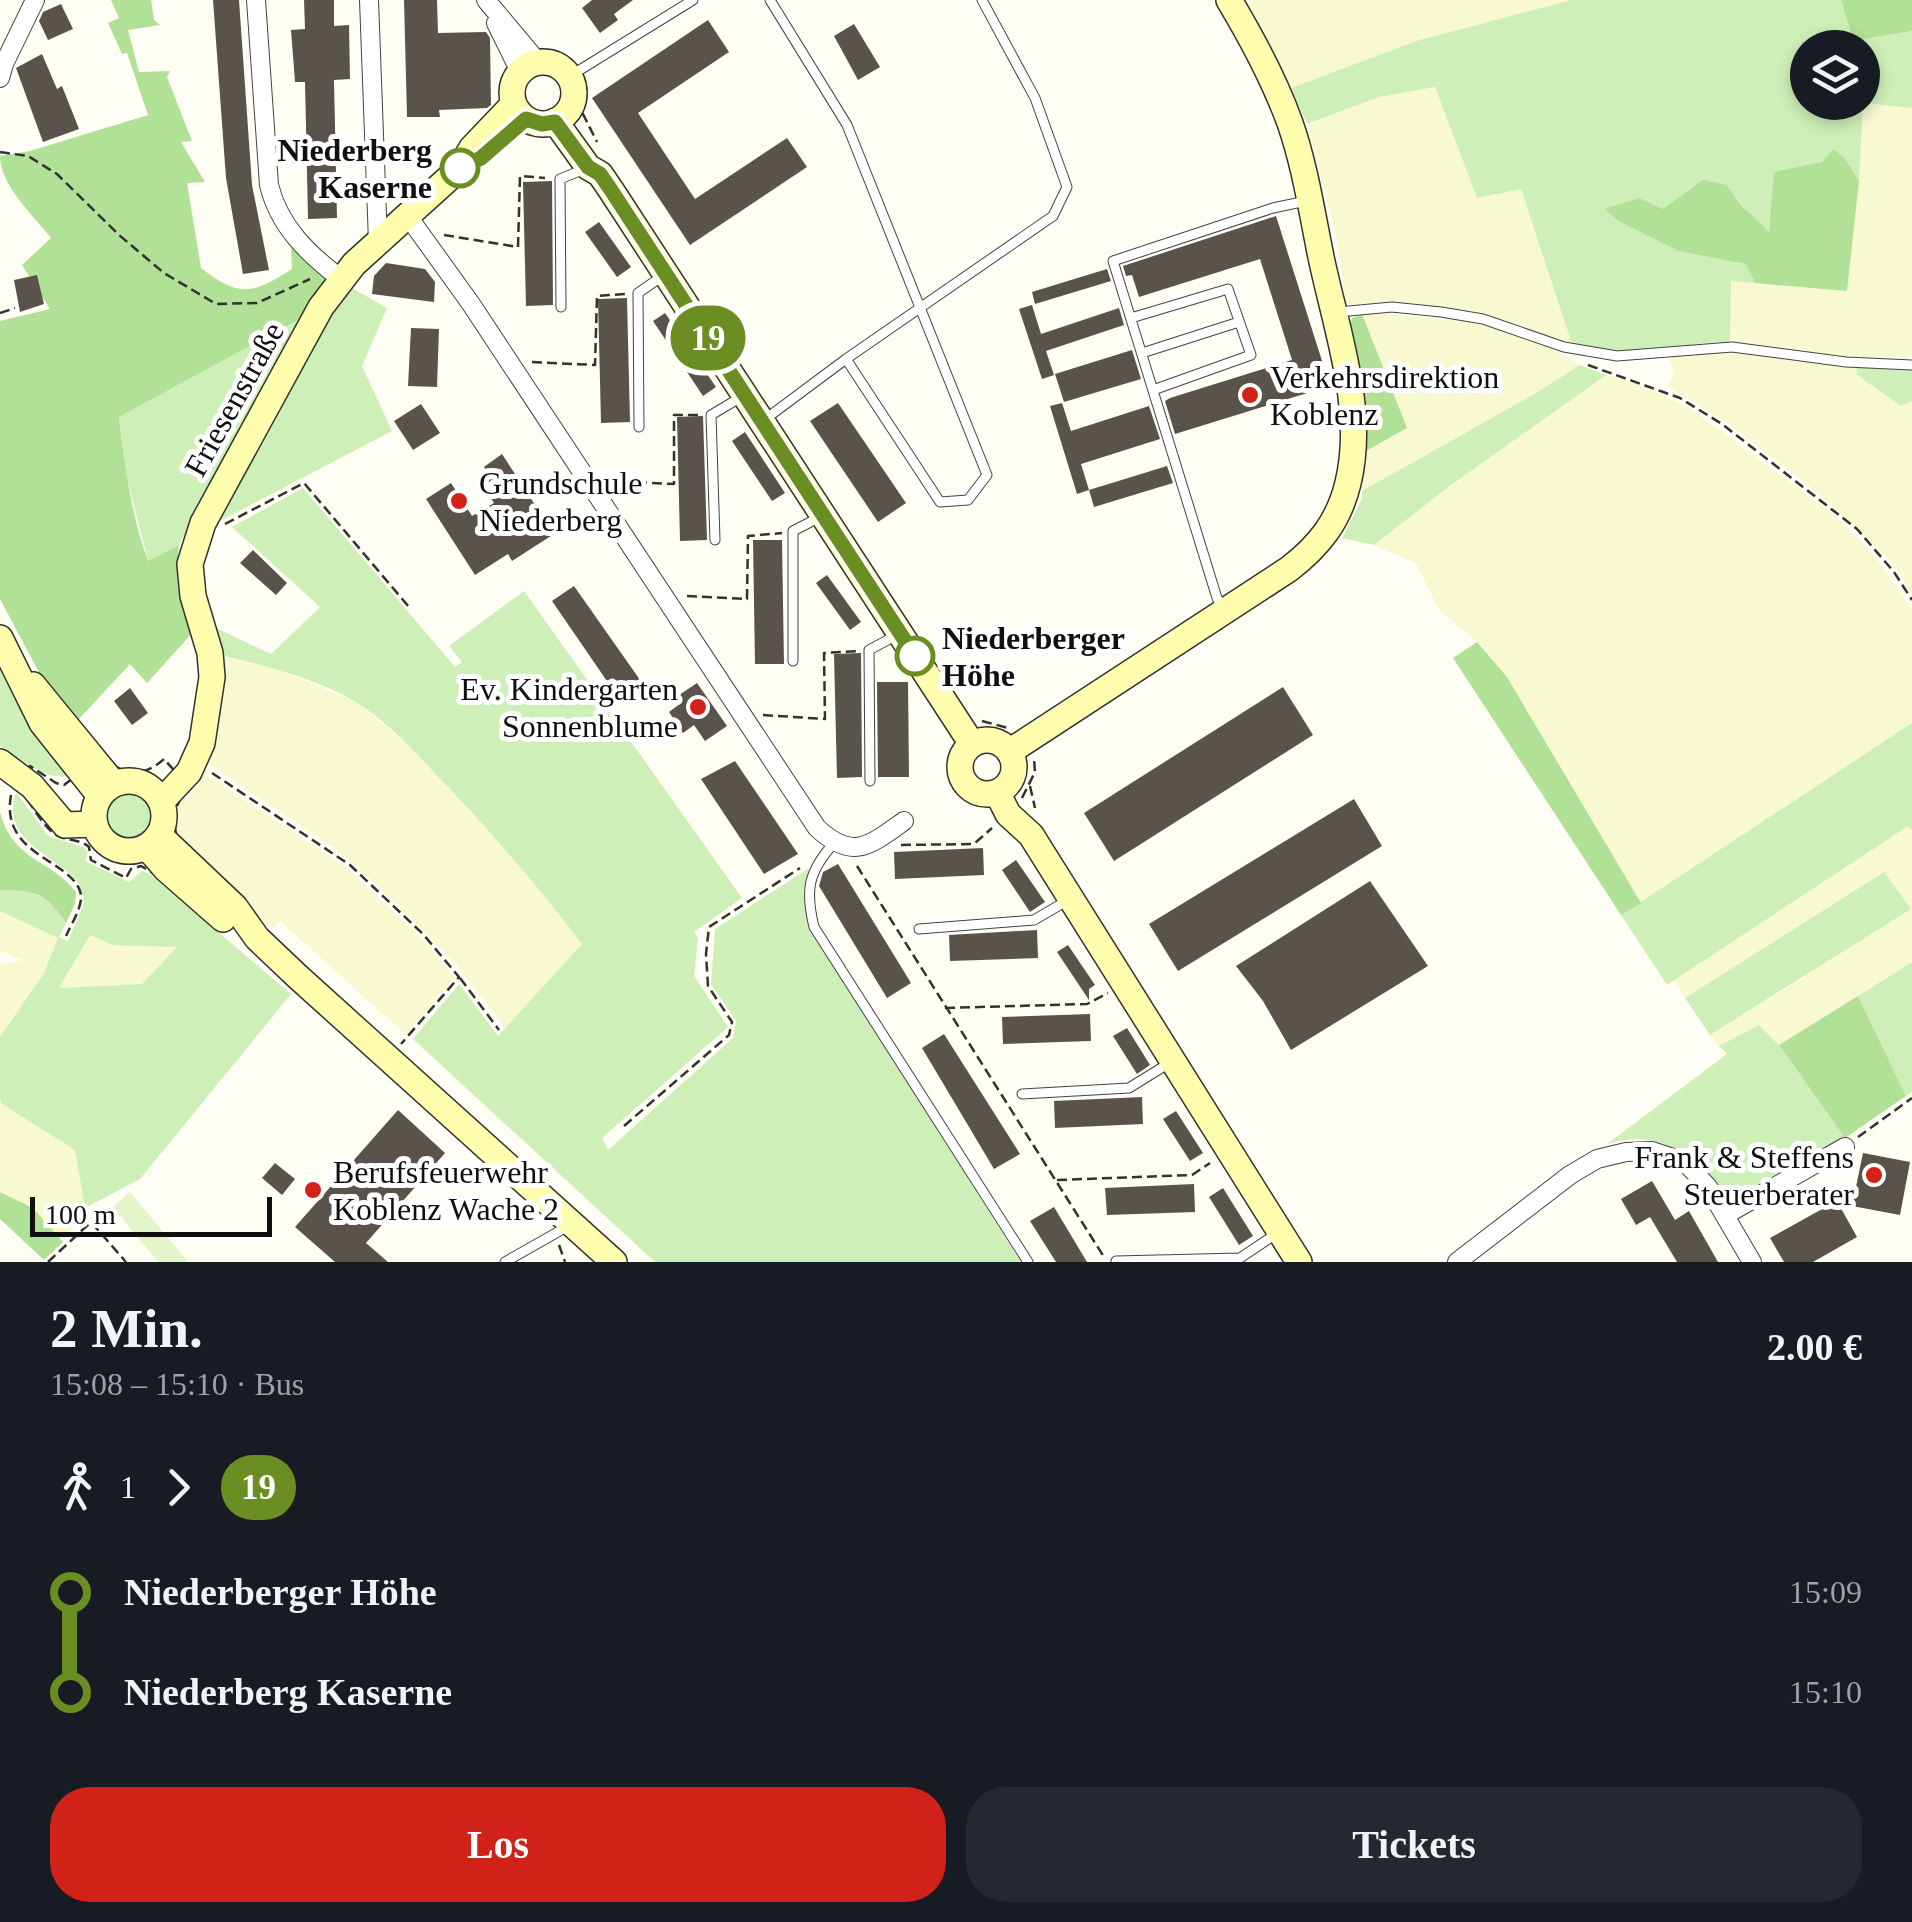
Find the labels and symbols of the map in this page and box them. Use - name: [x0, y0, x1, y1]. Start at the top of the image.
- place label: Niederberg Kaserne: [277, 132, 432, 205]
- marker: Niederberg Kaserne: [441, 149, 479, 187]
- line badge: 19: [663, 306, 753, 370]
- street label: Friesenstraße: [177, 316, 291, 482]
- place label: Verkehrsdirektion Koblenz: [1270, 359, 1499, 432]
- marker: Verkehrsdirektion Koblenz: [1239, 384, 1261, 406]
- place label: Grundschule Niederberg: [479, 465, 643, 538]
- marker: Grundschule Niederberg: [448, 490, 470, 512]
- place label: Niederberger Höhe: [942, 620, 1125, 693]
- marker: Niederberger Höhe: [896, 637, 934, 675]
- place label: Ev. Kindergarten Sonnenblume: [460, 671, 678, 744]
- marker: Ev. Kindergarten Sonnenblume: [687, 696, 709, 718]
- place label: Frank & Steffens Steuerberater: [1634, 1139, 1854, 1212]
- place label: Berufsfeuerwehr Koblenz Wache 2: [333, 1154, 559, 1227]
- marker: Frank & Steffens Steuerberater: [1863, 1164, 1885, 1186]
- marker: Berufsfeuerwehr Koblenz Wache 2: [302, 1179, 324, 1201]
- scale bar: [30, 1192, 272, 1236]

